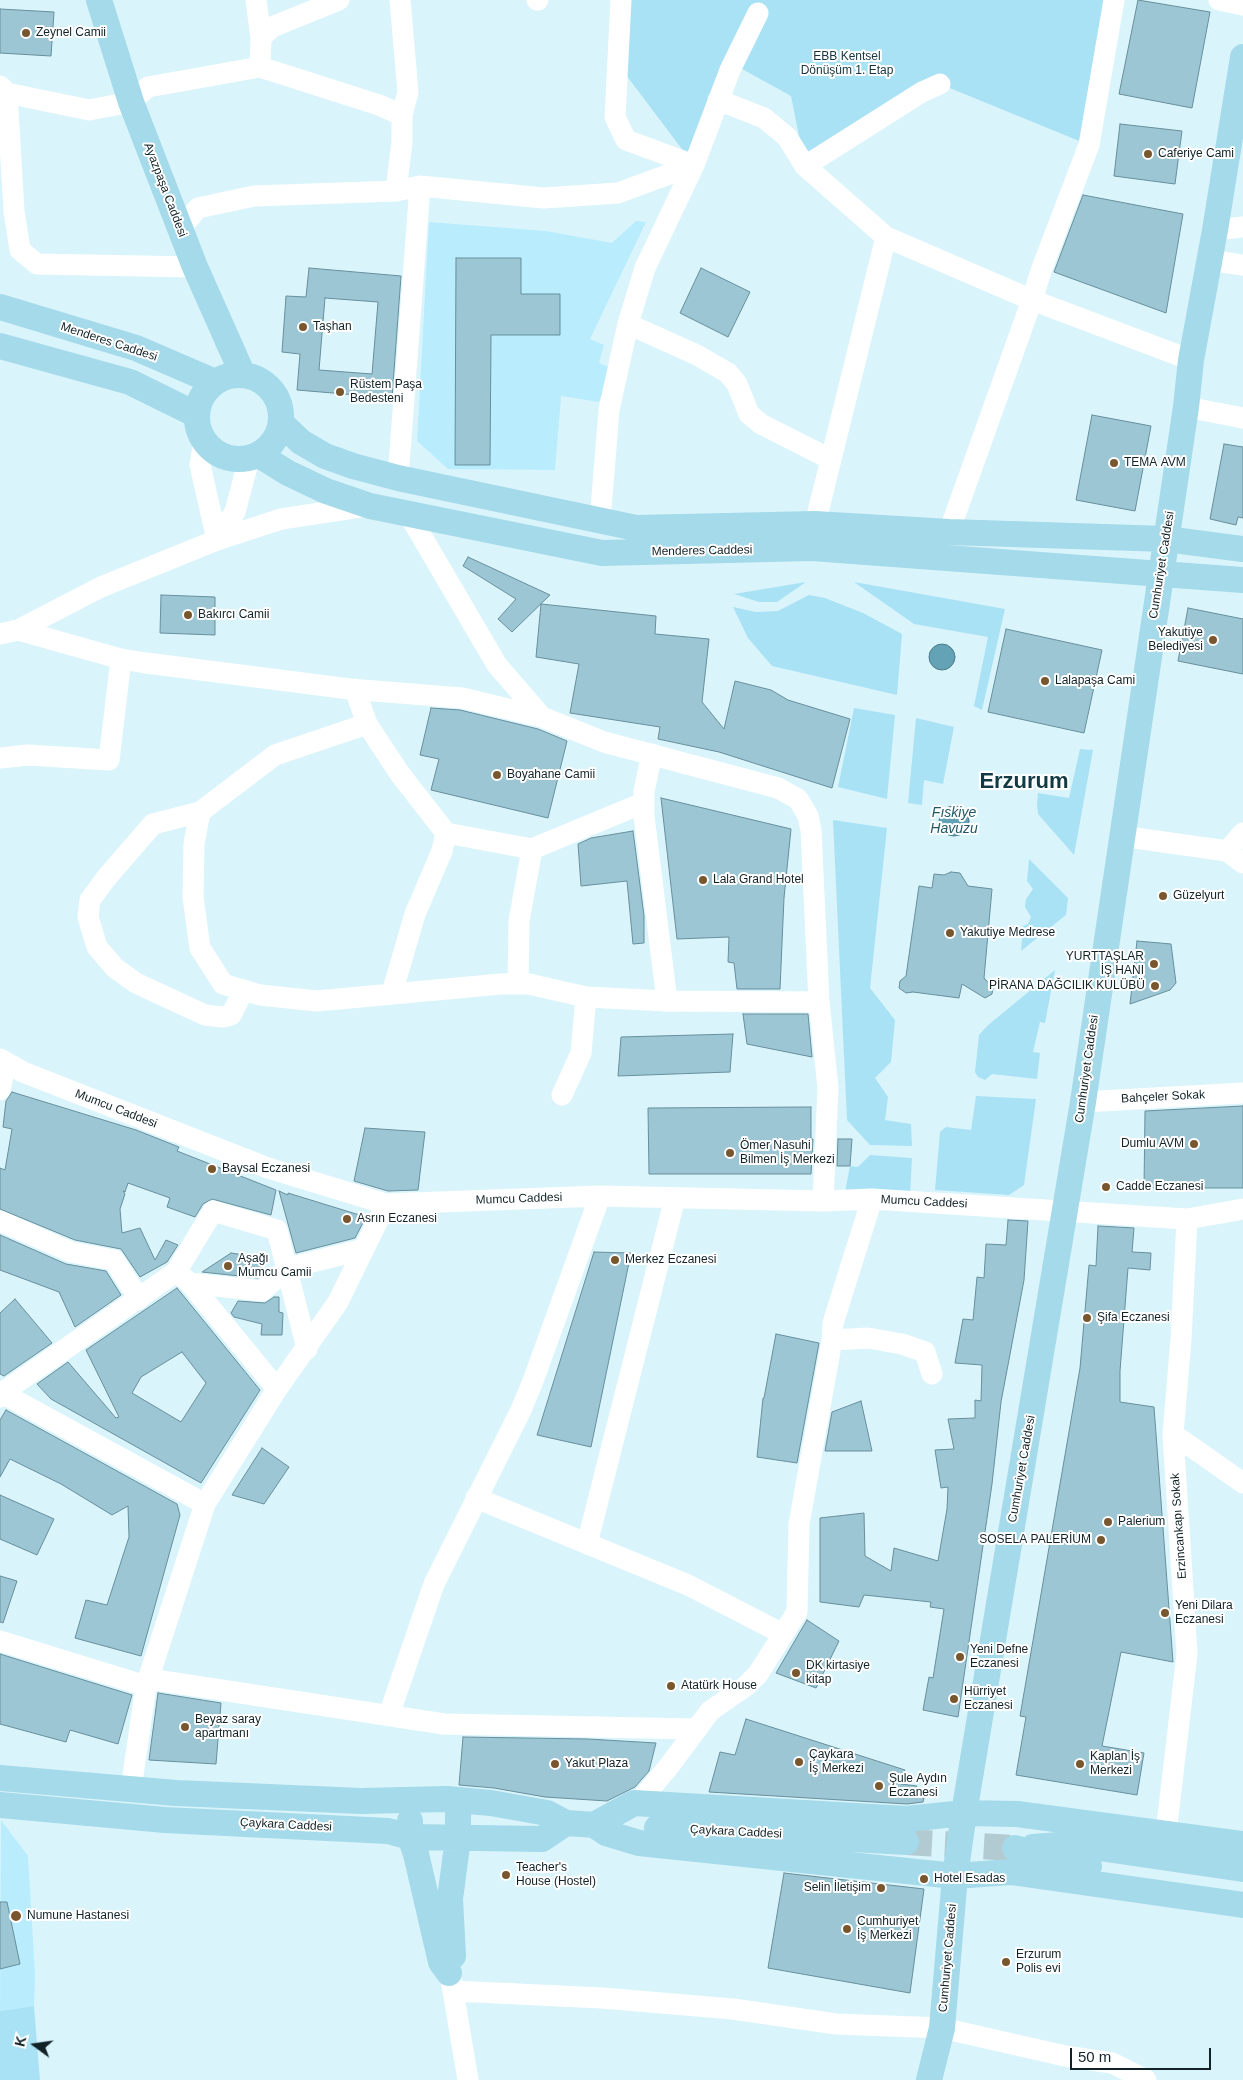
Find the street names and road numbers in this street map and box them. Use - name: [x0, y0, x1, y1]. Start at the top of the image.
- street label: Ayazpaşa Caddesi: [140, 141, 190, 239]
- street label: Menderes Caddesi: [59, 320, 159, 364]
- street label: Cumhuriyet Caddesi: [1146, 510, 1178, 620]
- street label: Menderes Caddesi: [652, 543, 752, 559]
- street label: Cumhuriyet Caddesi: [1072, 1014, 1102, 1124]
- street label: Mumcu Caddesi: [73, 1087, 159, 1131]
- street label: Bahçeler Sokak: [1121, 1088, 1205, 1106]
- street label: Mumcu Caddesi: [475, 1190, 563, 1208]
- street label: Mumcu Caddesi: [880, 1193, 968, 1211]
- street label: Cumhuriyet Caddesi: [1005, 1414, 1039, 1524]
- street label: Erzincankapı Sokak: [1168, 1473, 1190, 1579]
- street label: Çaykara Caddesi: [240, 1815, 332, 1835]
- street label: Çaykara Caddesi: [690, 1822, 782, 1842]
- street label: Cumhuriyet Caddesi: [936, 1903, 960, 2013]

